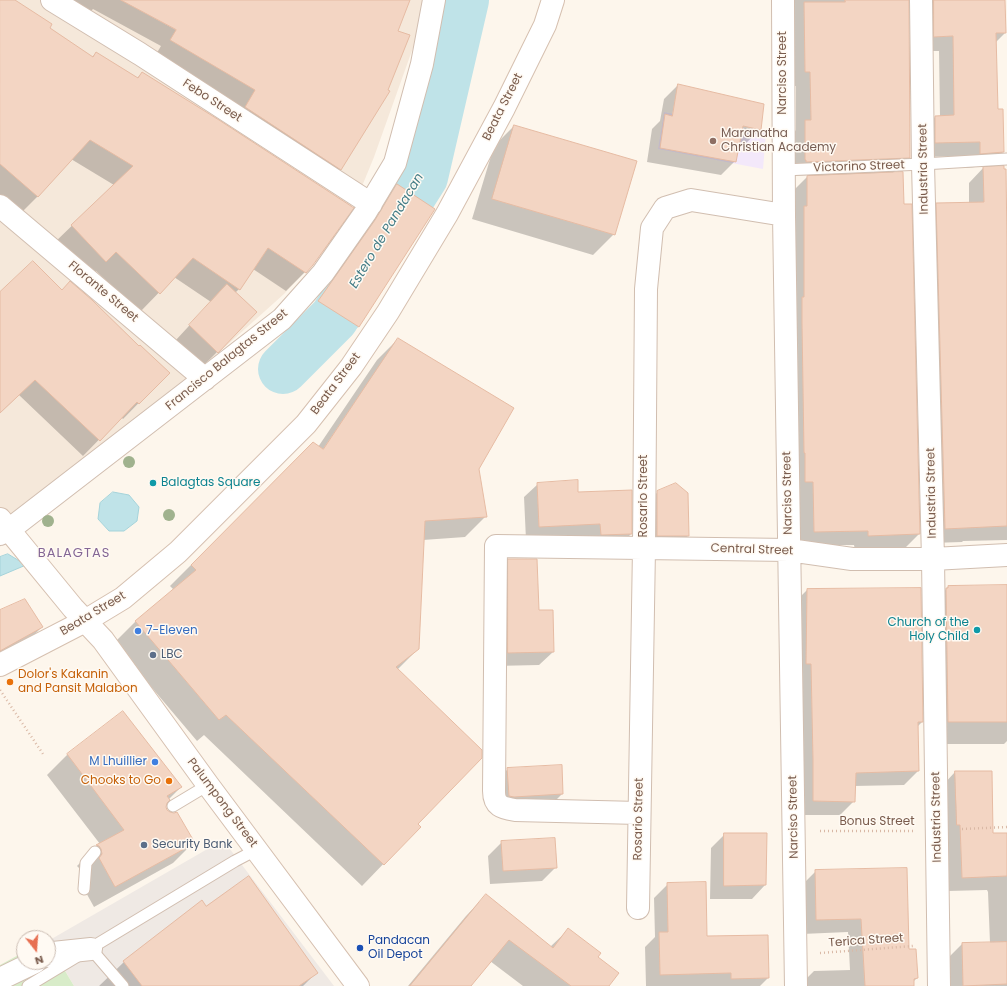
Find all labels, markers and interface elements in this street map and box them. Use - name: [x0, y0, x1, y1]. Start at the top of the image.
- street label: Narciso Street: [776, 31, 790, 115]
- street label: Beata Street: [480, 71, 526, 143]
- street label: Febo Street: [180, 77, 244, 125]
- street label: Industria Street: [916, 123, 932, 215]
- place label: Maranatha Christian Academy: [721, 127, 836, 155]
- marker: Maranatha Christian Academy: [708, 136, 718, 146]
- street label: Victorino Street: [813, 158, 905, 176]
- water label: Estero de Pandacan: [347, 171, 427, 291]
- street label: Florante Street: [65, 258, 141, 326]
- street label: Francisco Balagtas Street: [163, 306, 291, 414]
- street label: Beata Street: [308, 350, 364, 418]
- street label: Industria Street: [924, 447, 940, 539]
- street label: Narciso Street: [780, 451, 796, 535]
- street label: Rosario Street: [637, 455, 651, 537]
- place label: Balagtas Square: [161, 476, 260, 490]
- marker: Balagtas Square: [148, 478, 158, 488]
- street label: Central Street: [710, 541, 794, 559]
- district label: BALAGTAS: [38, 546, 110, 562]
- street label: Beata Street: [58, 589, 128, 639]
- place label: Church of the Holy Child: [887, 616, 969, 644]
- place label: 7-Eleven: [146, 624, 198, 638]
- marker: Church of the Holy Child: [972, 625, 982, 635]
- marker: 7-Eleven: [133, 626, 143, 636]
- place label: LBC: [161, 648, 183, 662]
- marker: LBC: [148, 650, 158, 660]
- place label: Dolor's Kakanin and Pansit Malabon: [18, 668, 138, 696]
- marker: Dolor's Kakanin and Pansit Malabon: [5, 677, 15, 687]
- place label: M Lhuillier: [89, 755, 147, 769]
- street label: Palumpong Street: [184, 756, 260, 850]
- marker: M Lhuillier: [150, 757, 160, 767]
- street label: Industria Street: [929, 771, 945, 863]
- place label: Chooks to Go: [81, 774, 161, 788]
- street label: Narciso Street: [786, 775, 802, 859]
- marker: Chooks to Go: [164, 776, 174, 786]
- street label: Rosario Street: [631, 777, 647, 861]
- street label: Bonus Street: [840, 815, 914, 829]
- place label: Security Bank: [152, 838, 233, 852]
- marker: Security Bank: [139, 840, 149, 850]
- north arrow: [16, 930, 56, 970]
- street label: Terica Street: [828, 931, 904, 951]
- place label: Pandacan Oil Depot: [368, 934, 430, 962]
- marker: Pandacan Oil Depot: [355, 943, 365, 953]
- text: N: [33, 952, 46, 969]

